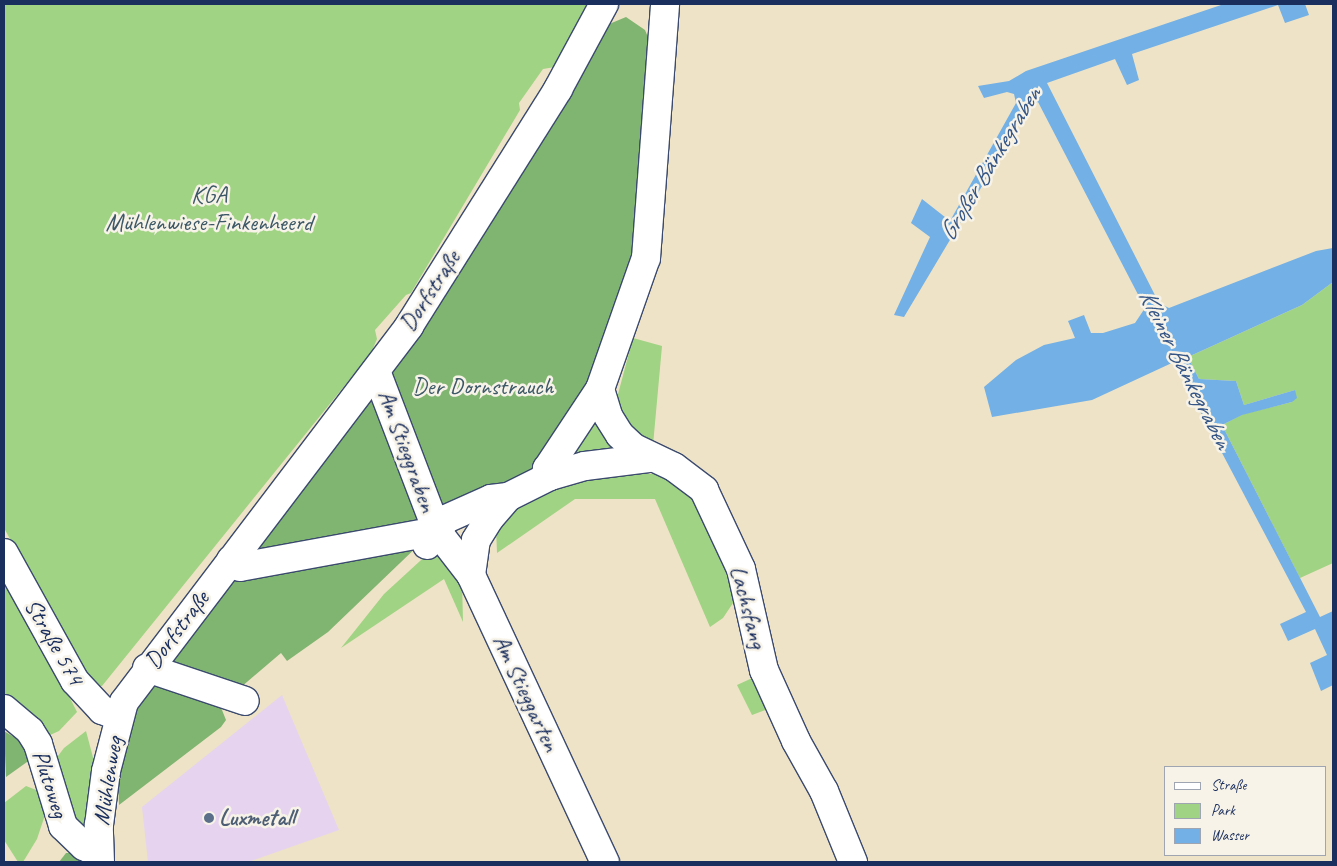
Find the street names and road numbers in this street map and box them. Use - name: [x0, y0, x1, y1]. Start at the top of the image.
- street label: Dorfstraße: [393, 245, 467, 337]
- street label: Am Stieggraben: [372, 386, 442, 516]
- street label: Lachsfang: [723, 563, 773, 651]
- street label: Dorfstraße: [138, 585, 216, 675]
- street label: Straße 574: [18, 594, 90, 690]
- street label: Am Stieggarten: [486, 630, 566, 756]
- street label: Mühlenweg: [87, 735, 129, 827]
- street label: Plutoweg: [26, 747, 74, 821]

